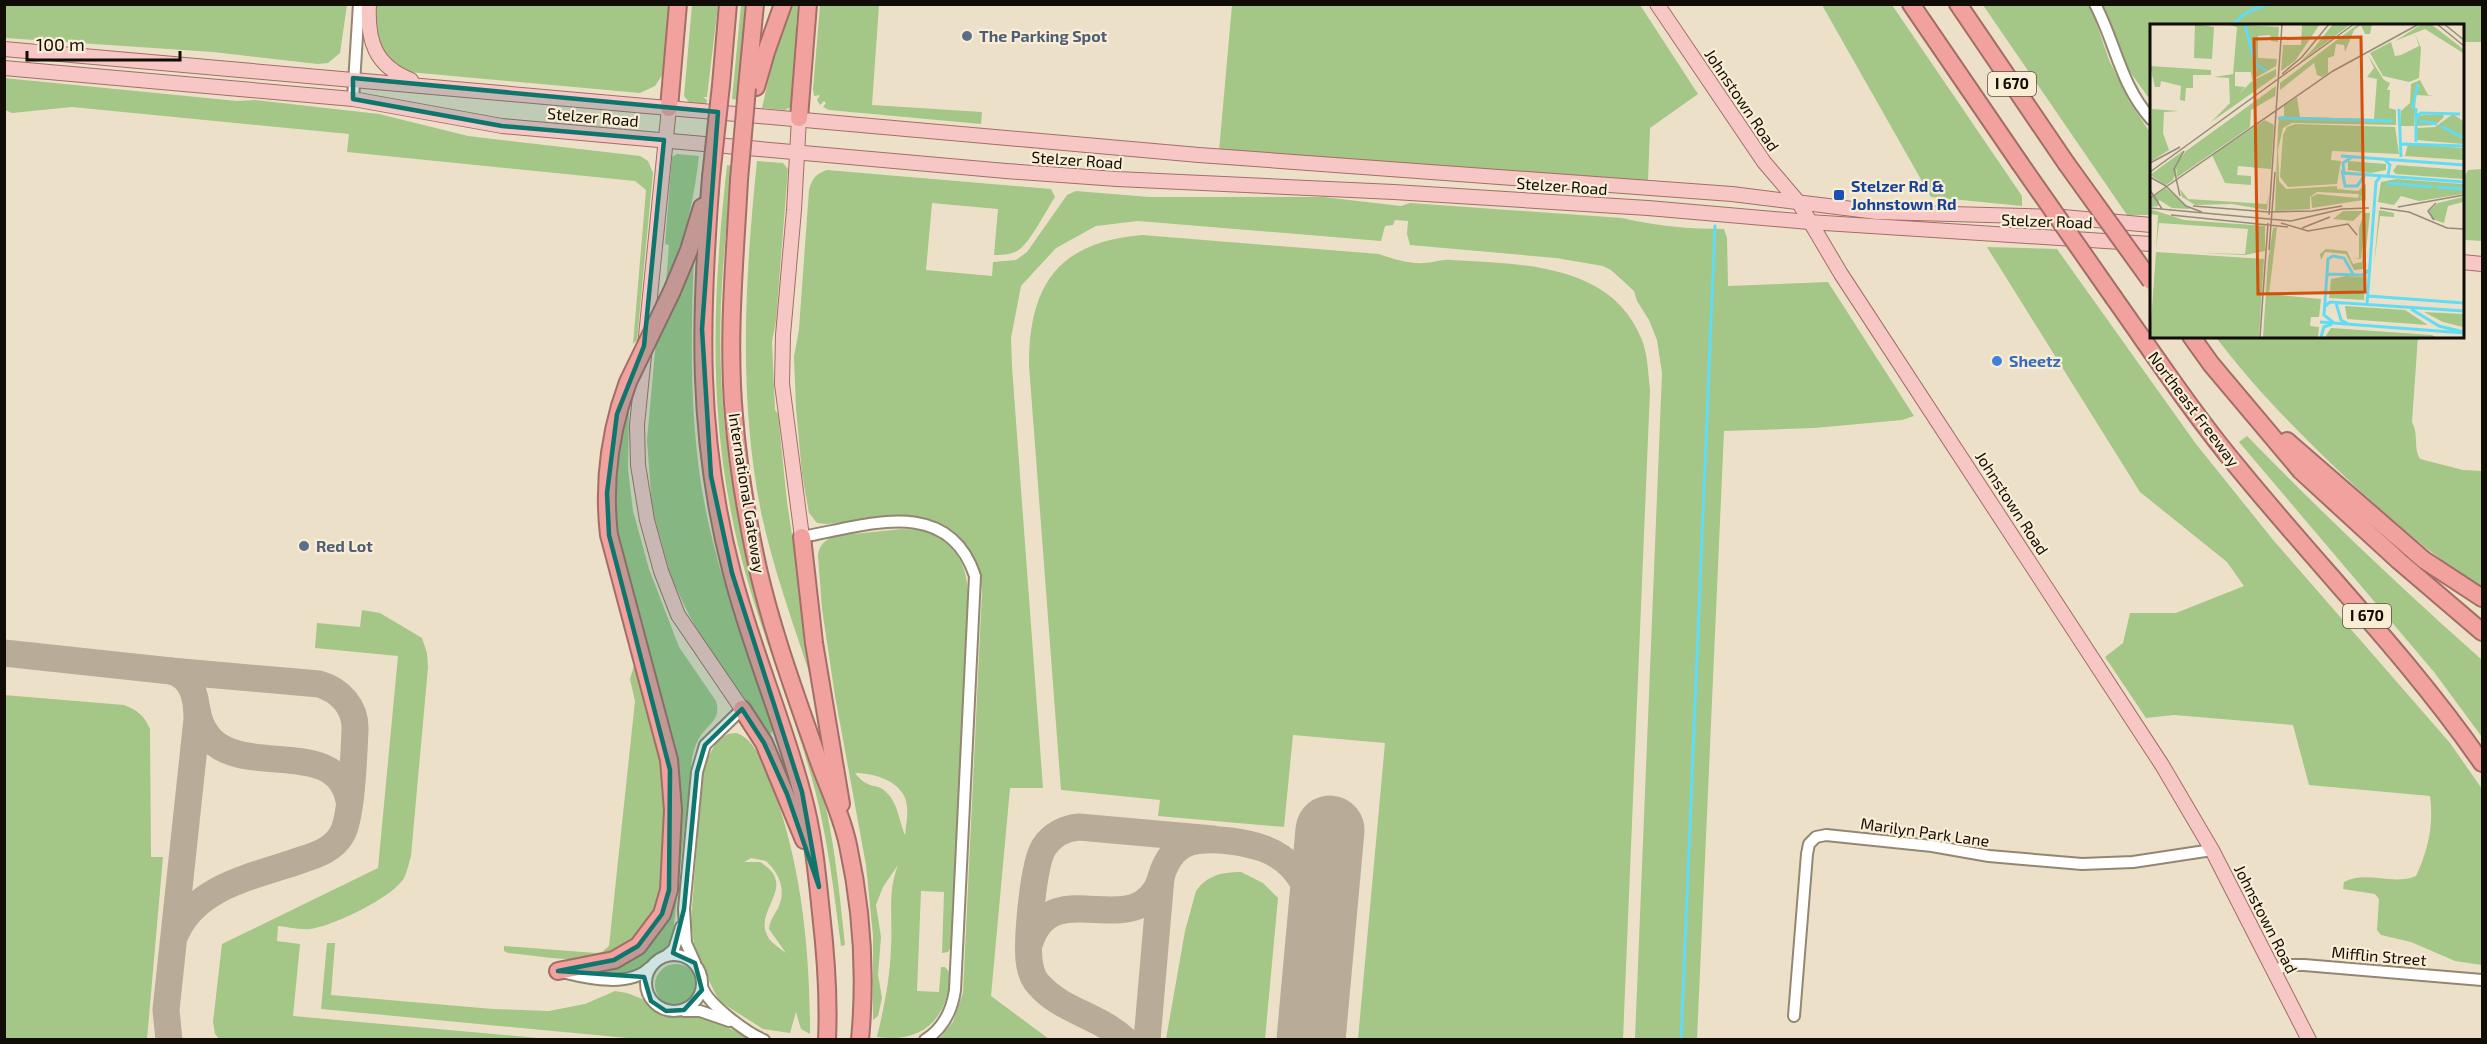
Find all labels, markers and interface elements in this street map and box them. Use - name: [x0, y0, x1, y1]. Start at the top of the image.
- scale bar: [27, 24, 180, 62]
- inset map: [2150, 24, 2463, 338]
- place label: The Parking Spot: [979, 26, 1108, 45]
- marker: The Parking Spot: [960, 29, 974, 43]
- text: 100 m: [36, 33, 85, 55]
- street label: Johnstown Road: [1701, 45, 1784, 154]
- road number: I 670: [1988, 72, 2036, 96]
- street label: Stelzer Road: [547, 103, 639, 130]
- street label: Stelzer Road: [1031, 147, 1123, 172]
- street label: Stelzer Road: [1516, 173, 1608, 198]
- place label: Stelzer Rd & Johnstown Rd: [1851, 176, 1957, 213]
- marker: Stelzer Rd & Johnstown Rd: [1832, 188, 1846, 202]
- street label: Stelzer Road: [2001, 209, 2093, 232]
- street label: Northeast Freeway: [2145, 347, 2244, 471]
- place label: Sheetz: [2009, 351, 2061, 370]
- marker: Sheetz: [1990, 354, 2004, 368]
- street label: International Gateway: [725, 412, 770, 575]
- street label: Johnstown Road: [1972, 448, 2053, 558]
- place label: Red Lot: [316, 536, 373, 555]
- marker: Red Lot: [297, 539, 311, 553]
- road number: I 670: [2343, 604, 2391, 628]
- street label: Marilyn Park Lane: [1859, 813, 1991, 850]
- street label: Johnstown Road: [2231, 861, 2302, 976]
- street label: Mifflin Street: [2331, 942, 2427, 969]

